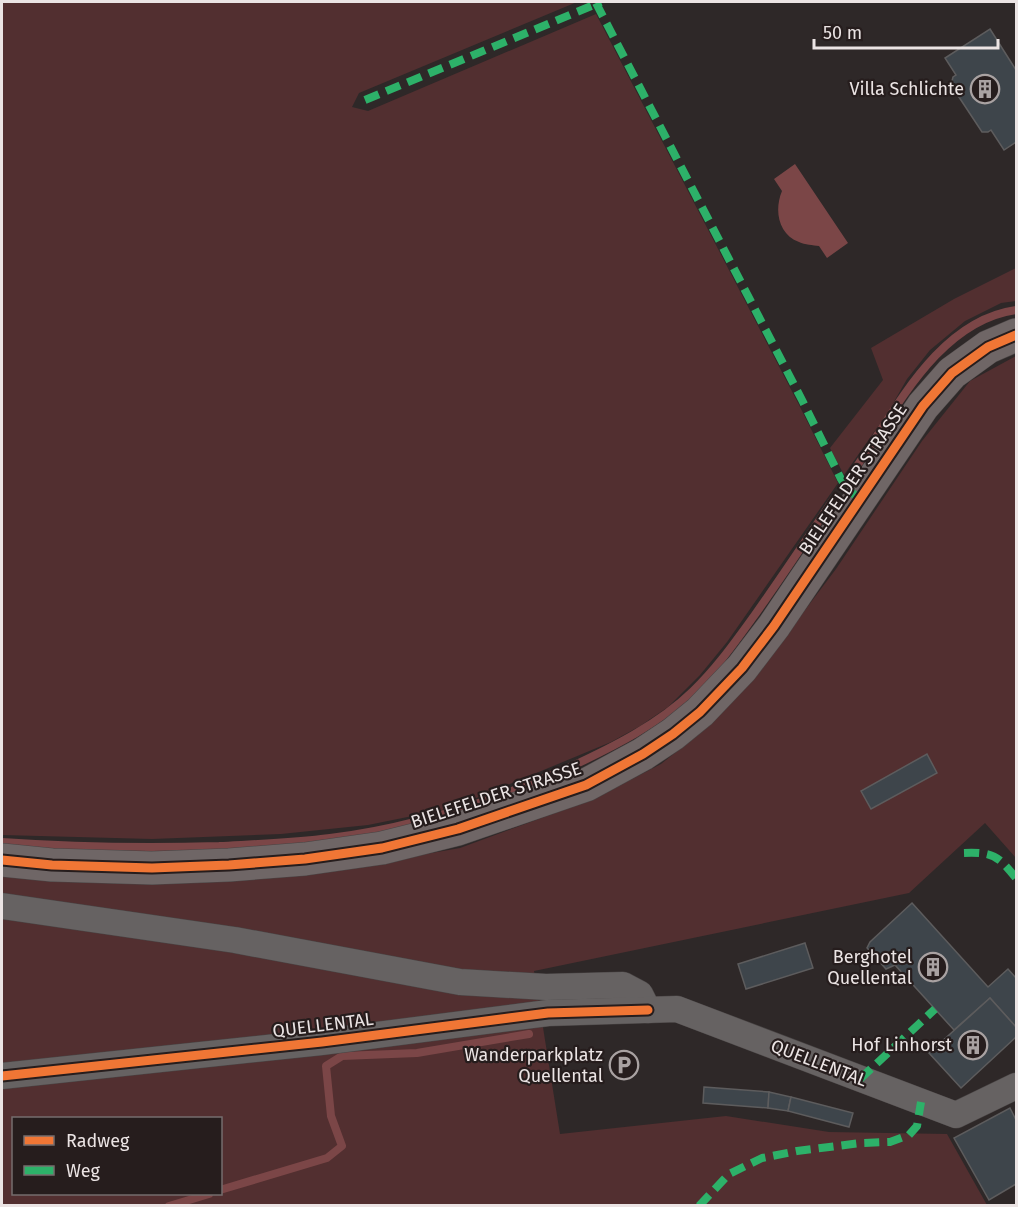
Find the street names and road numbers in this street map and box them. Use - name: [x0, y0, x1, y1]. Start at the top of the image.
- street label: BIELEFELDER STRASSE: [794, 399, 912, 559]
- street label: BIELEFELDER STRASSE: [408, 757, 584, 833]
- street label: QUELLENTAL: [271, 1008, 375, 1042]
- street label: QUELLENTAL: [768, 1035, 870, 1091]

